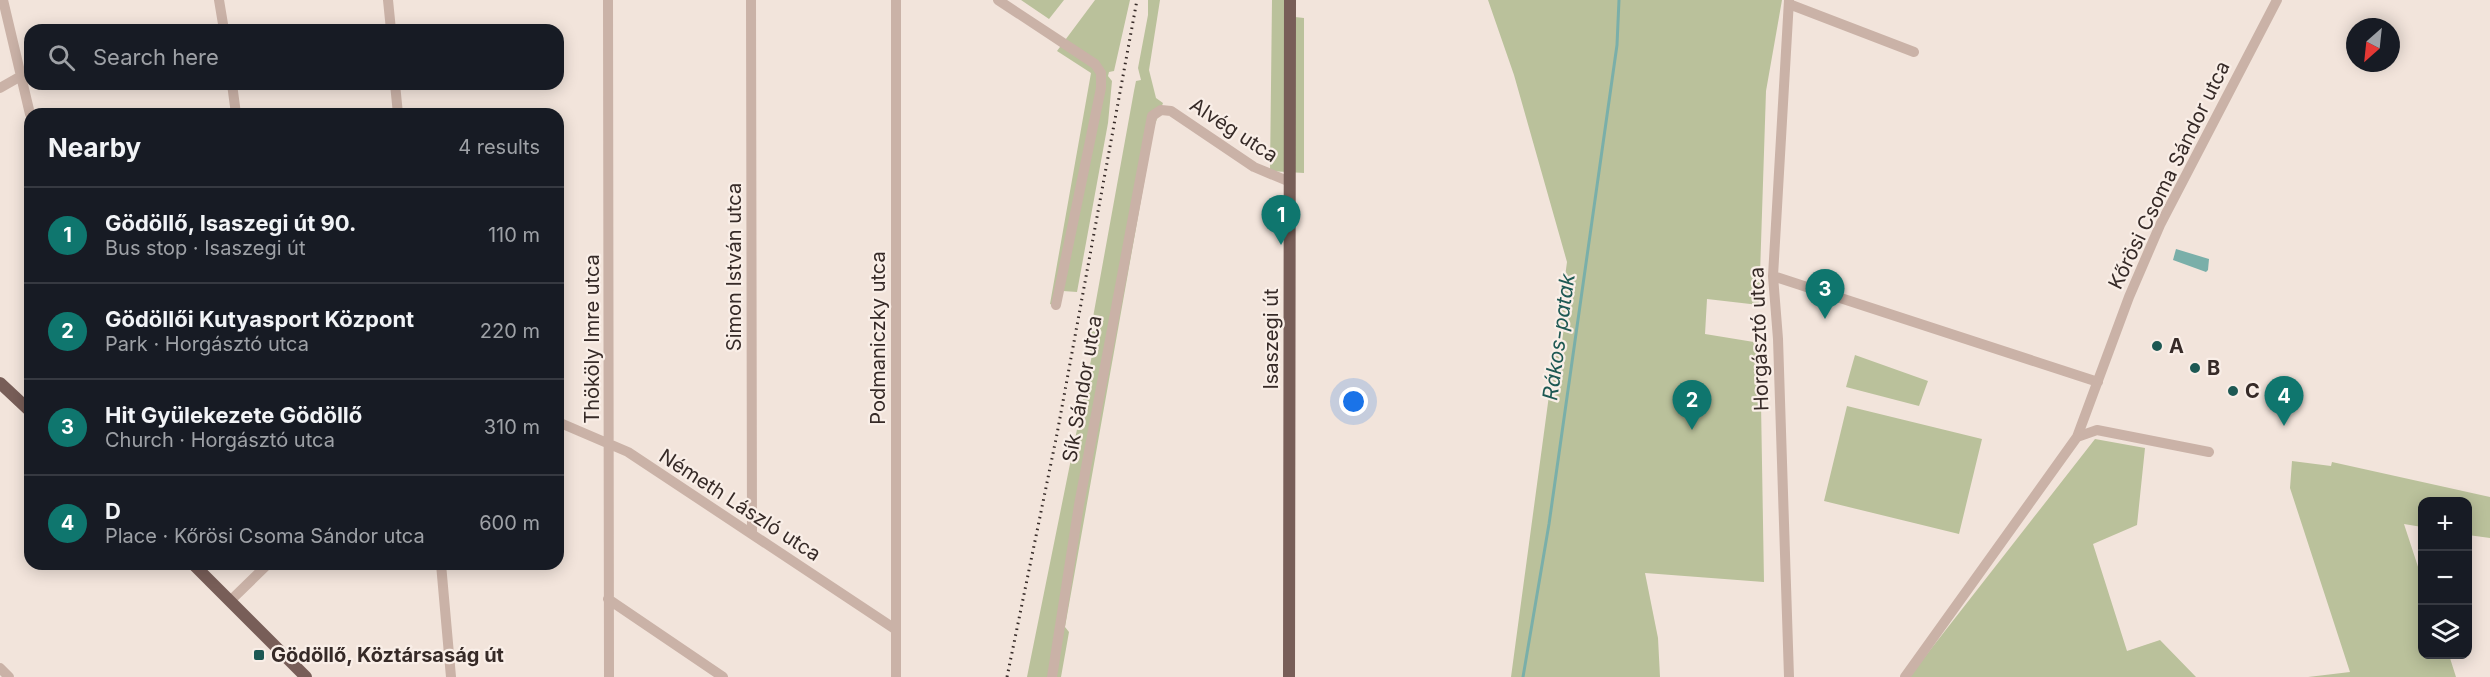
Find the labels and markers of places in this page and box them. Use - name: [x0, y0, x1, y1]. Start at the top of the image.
- pin: 1: [1262, 196, 1300, 245]
- pin: 3: [1806, 270, 1844, 319]
- place label: A: [2169, 334, 2184, 358]
- marker: A: [2150, 339, 2164, 353]
- place label: B: [2207, 356, 2220, 380]
- marker: B: [2188, 361, 2202, 375]
- pin: 4: [2264, 376, 2304, 426]
- place label: C: [2245, 379, 2260, 403]
- pin: 2: [1672, 380, 1712, 430]
- marker: C: [2226, 384, 2240, 398]
- place label: Gödöllő, Köztársaság út: [271, 643, 504, 667]
- marker: Gödöllő, Köztársaság út: [252, 648, 266, 662]

